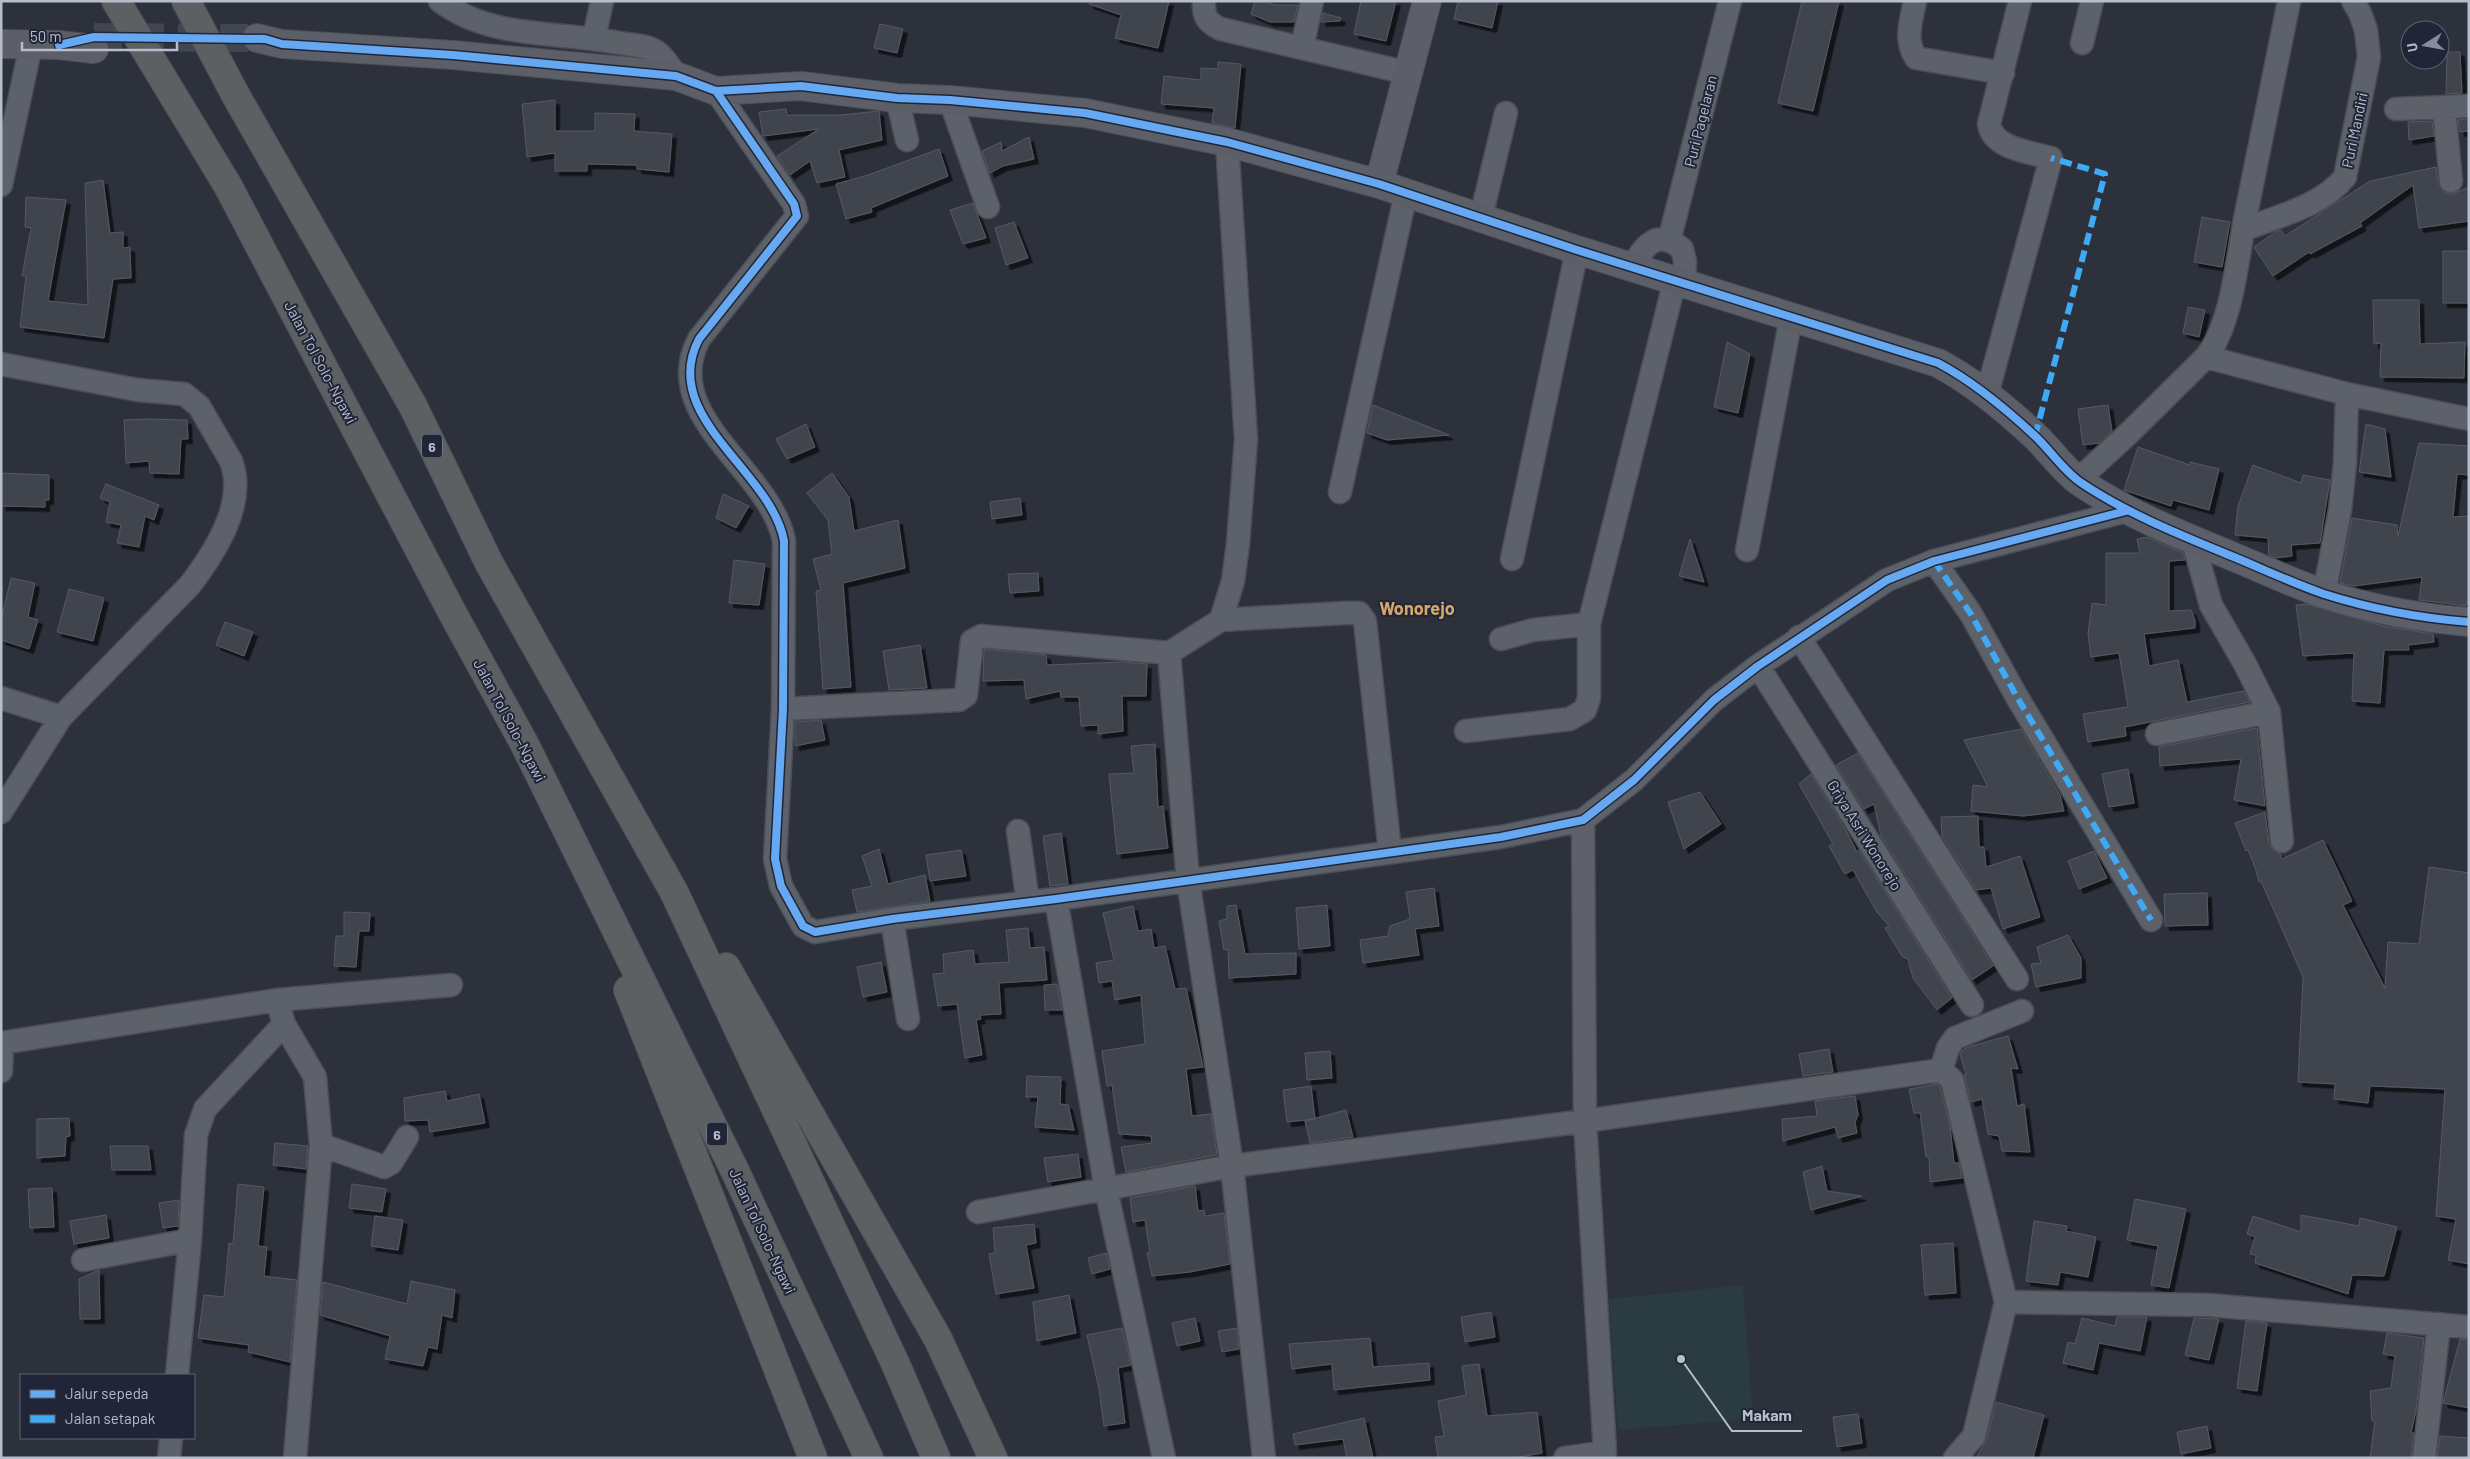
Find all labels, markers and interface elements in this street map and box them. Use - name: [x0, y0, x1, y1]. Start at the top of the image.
- scale bar: [22, 20, 178, 52]
- north arrow: [2400, 20, 2450, 70]
- text: 50 m: [30, 27, 62, 45]
- text: U: [2403, 41, 2421, 54]
- street label: Puri Pagelaran: [1680, 73, 1720, 169]
- street label: Puri Mandiri: [2337, 91, 2371, 169]
- street label: Jalan Tol Solo–Ngawi: [281, 298, 361, 426]
- road number: 6: [422, 434, 442, 458]
- district label: Wonorejo: [1379, 597, 1455, 619]
- street label: Jalan Tol Solo–Ngawi: [470, 656, 550, 784]
- street label: Griya Asri Wonorejo: [1824, 777, 1906, 893]
- road number: 6: [707, 1122, 727, 1146]
- street label: Jalan Tol Solo–Ngawi: [726, 1165, 800, 1297]
- legend: [20, 1374, 195, 1439]
- text: Jalur sepeda: [65, 1384, 149, 1402]
- callout: Makam: [1732, 1400, 1802, 1431]
- text: Makam: [1742, 1405, 1792, 1424]
- text: Jalan setapak: [65, 1409, 156, 1427]

